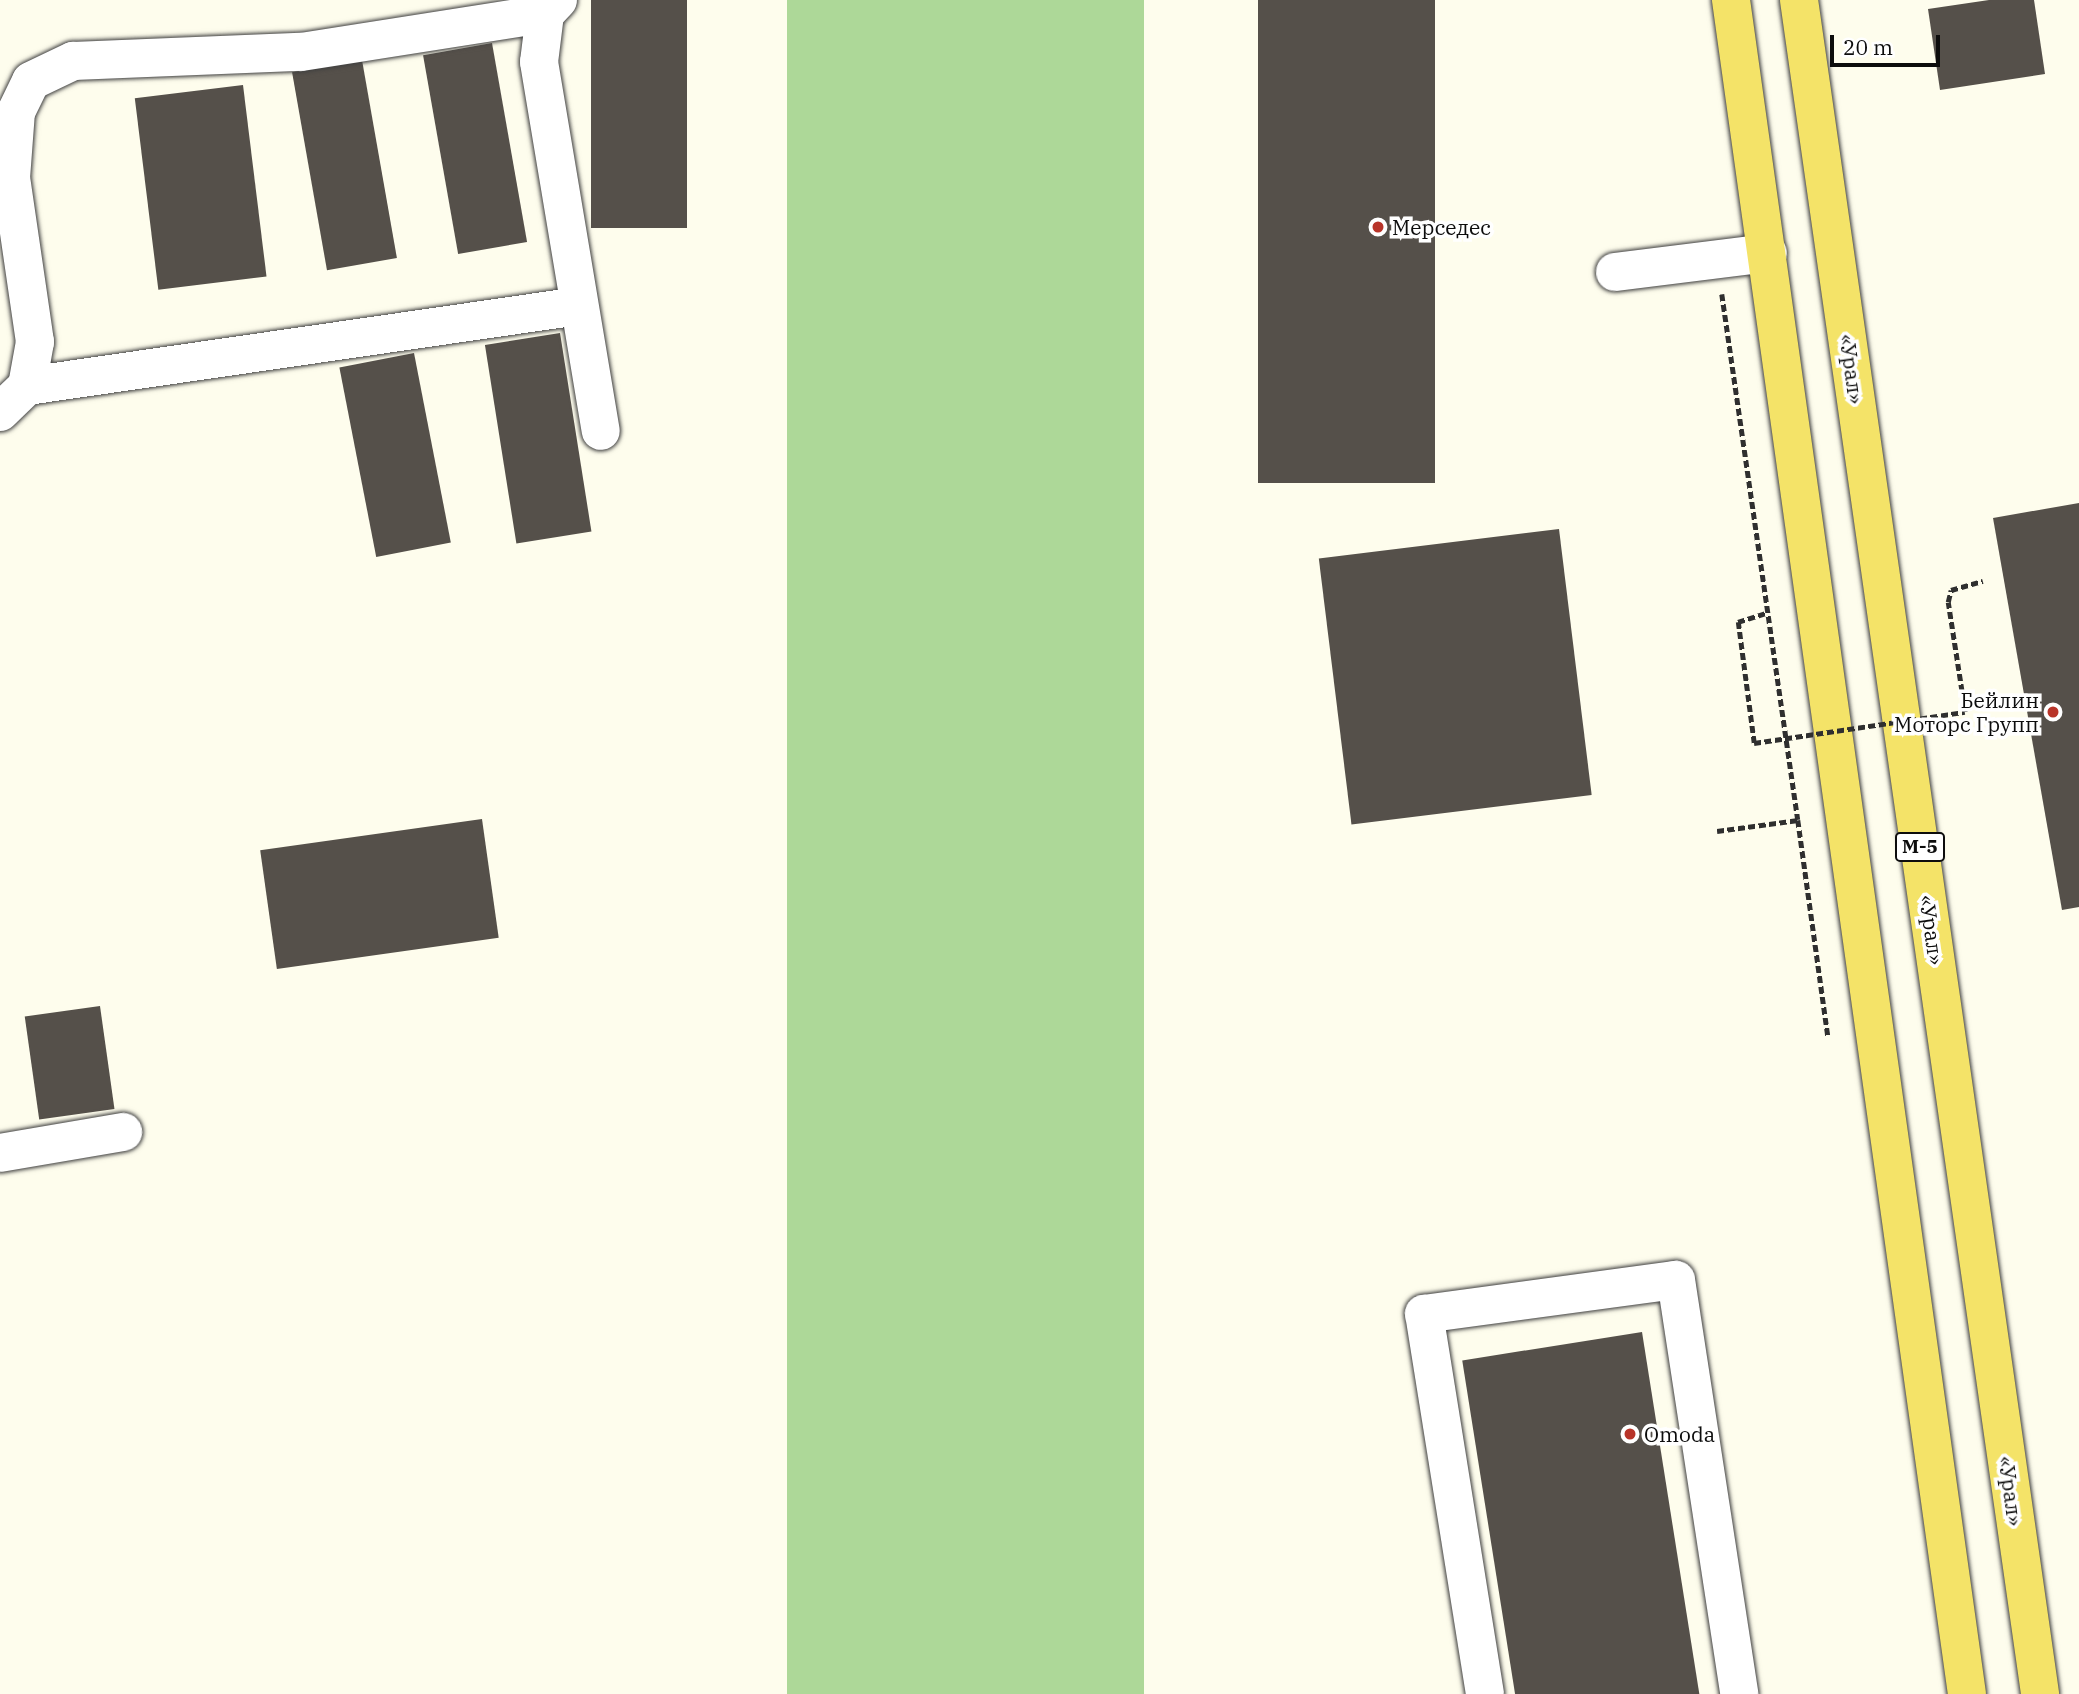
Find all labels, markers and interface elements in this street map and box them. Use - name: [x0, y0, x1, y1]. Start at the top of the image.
- scale bar: [1834, 21, 1944, 65]
- text: 20 m: [1843, 33, 1893, 61]
- place label: Мерседес: [1392, 214, 1491, 240]
- marker: Мерседес: [1370, 219, 1386, 235]
- street label: «Урал»: [1835, 332, 1869, 406]
- place label: Бейлин Моторс Групп: [1894, 687, 2039, 737]
- marker: Бейлин Моторс Групп: [2045, 704, 2061, 720]
- road number: М-5: [1894, 832, 1946, 862]
- street label: «Урал»: [1915, 893, 1949, 967]
- place label: Omoda: [1644, 1421, 1715, 1447]
- marker: Omoda: [1622, 1426, 1638, 1442]
- street label: «Урал»: [1994, 1454, 2028, 1528]

